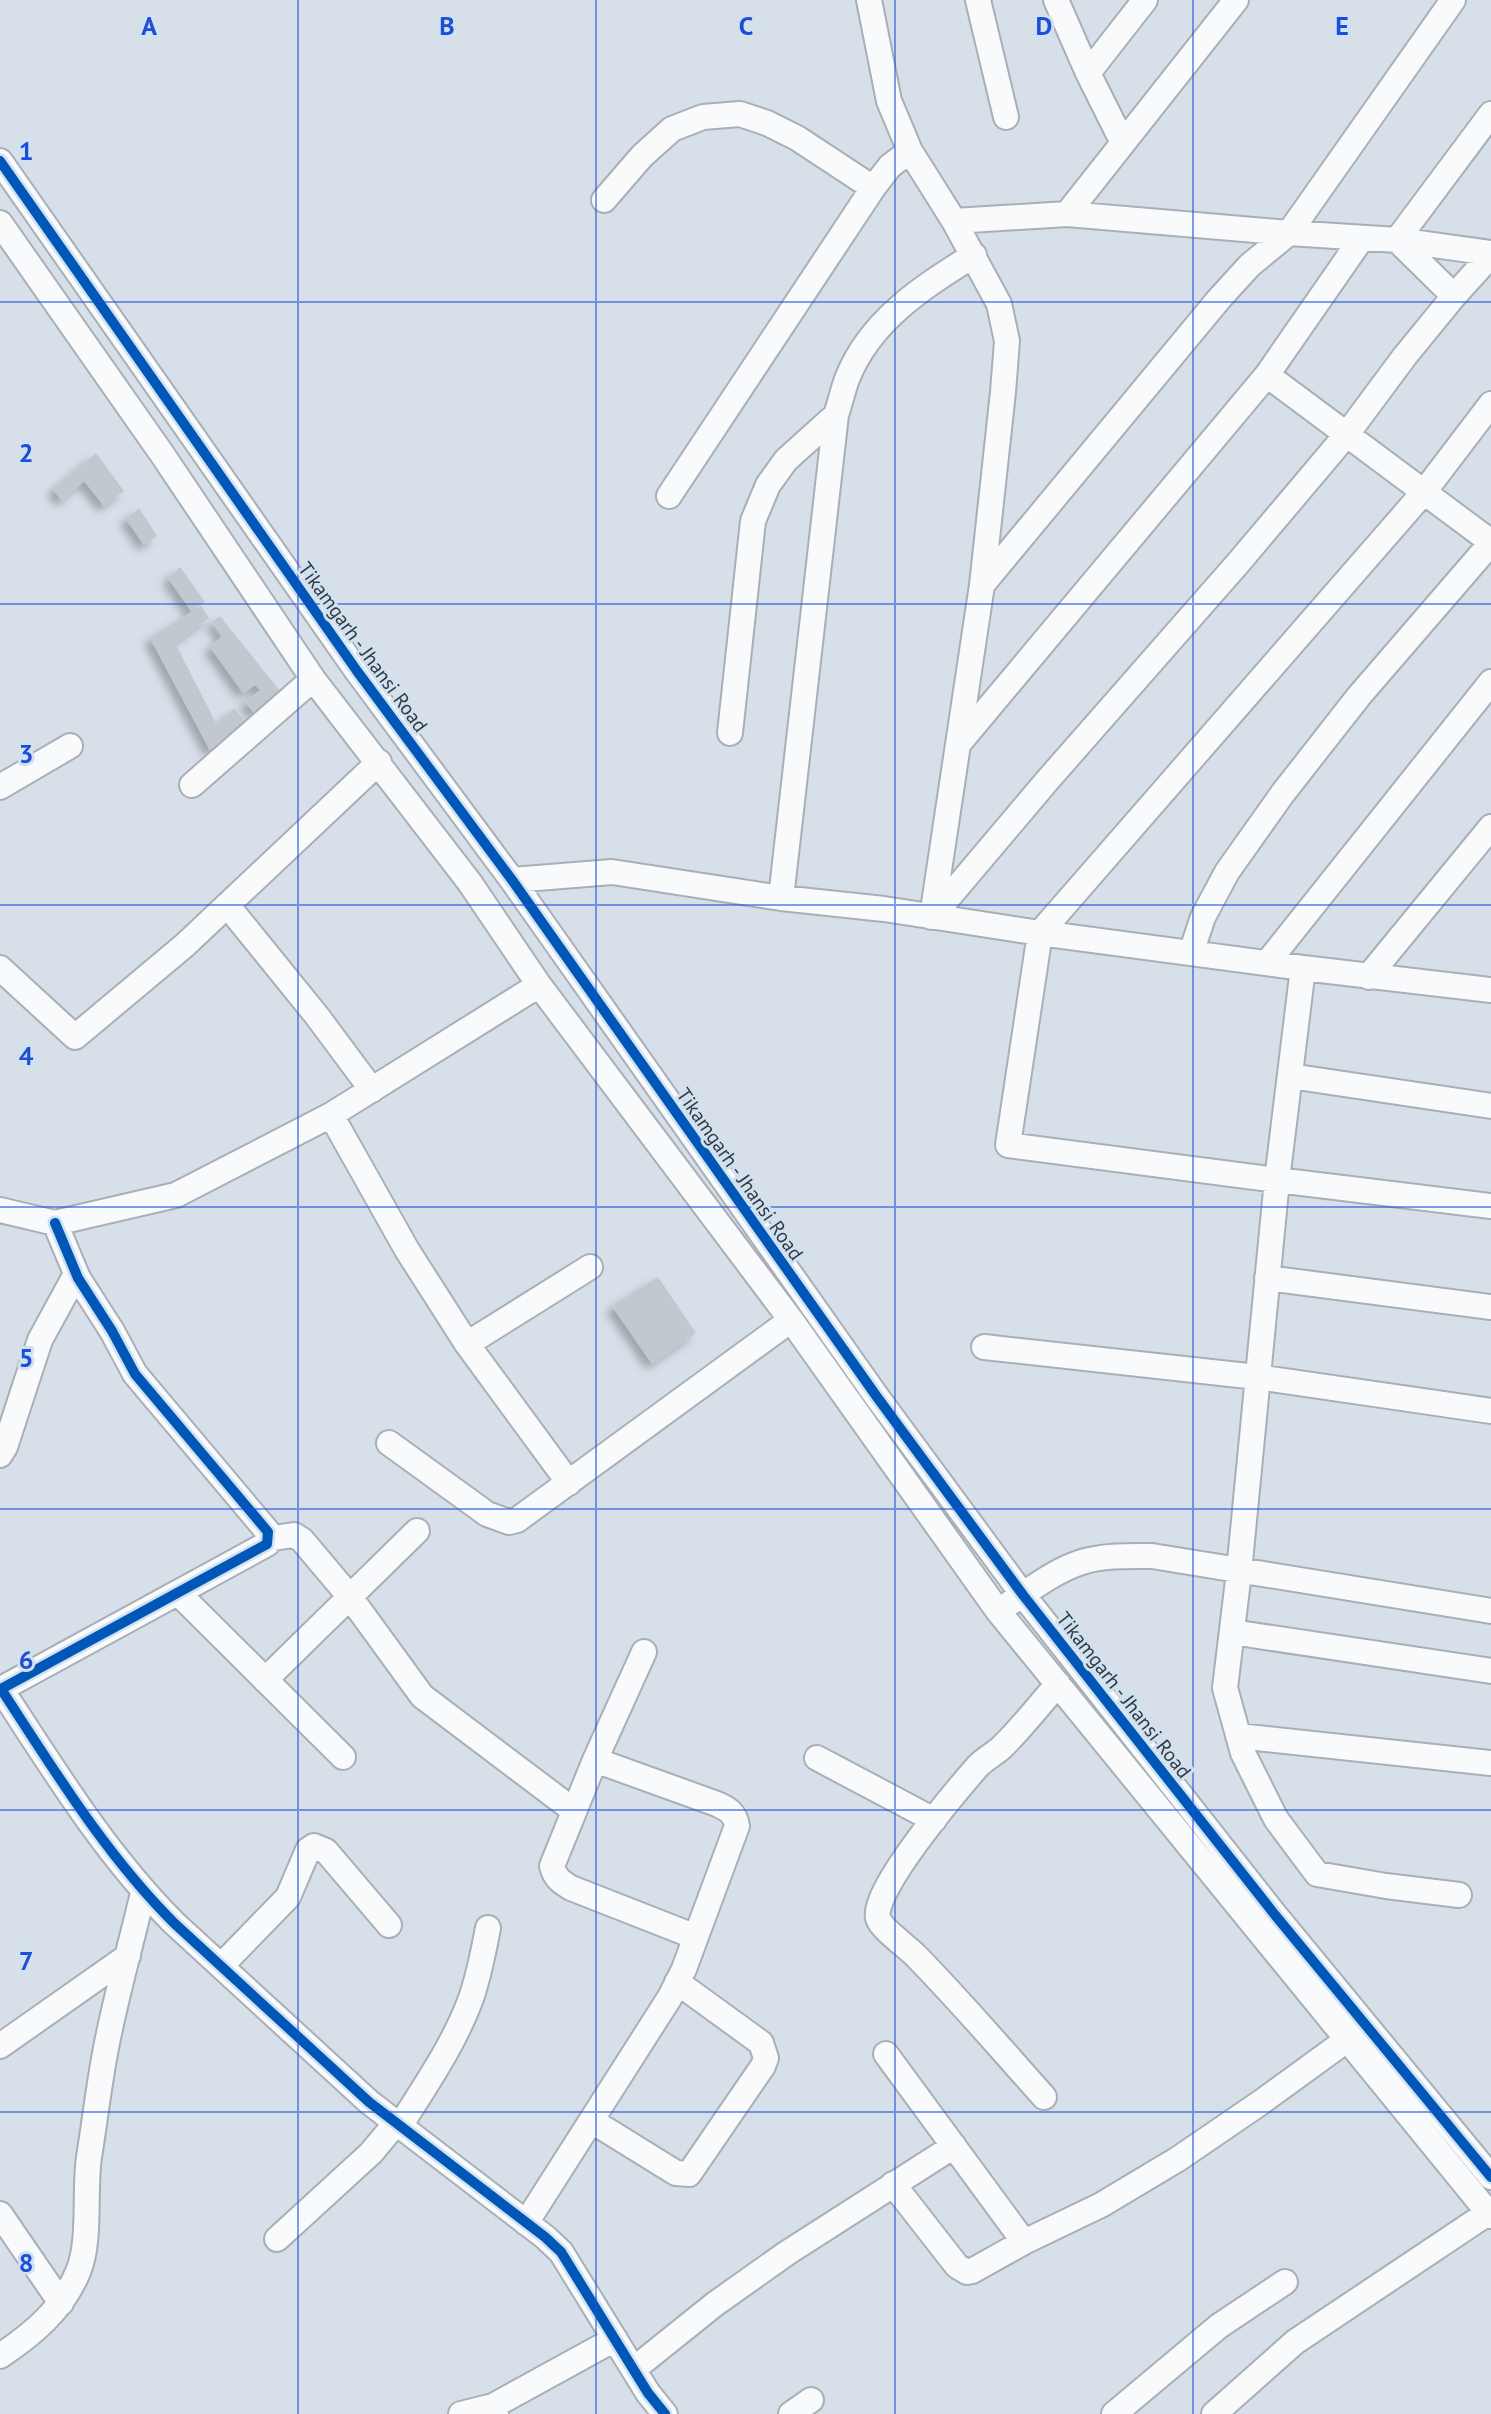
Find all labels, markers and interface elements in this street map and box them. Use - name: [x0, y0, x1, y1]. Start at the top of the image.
- text: A: [141, 9, 157, 42]
- text: B: [439, 9, 455, 42]
- text: C: [739, 9, 753, 42]
- text: D: [1036, 9, 1052, 42]
- text: E: [1335, 9, 1349, 42]
- text: 1: [19, 134, 33, 167]
- text: 2: [19, 436, 33, 469]
- street label: Tikamgarh - Jhansi Road: [292, 557, 434, 737]
- text: 3: [19, 737, 33, 770]
- text: 4: [19, 1039, 34, 1072]
- street label: Tikamgarh - Jhansi Road: [671, 1083, 809, 1265]
- text: 5: [19, 1341, 33, 1374]
- street label: Tikamgarh - Jhansi Road: [1051, 1606, 1197, 1784]
- text: 6: [19, 1643, 33, 1676]
- text: 7: [19, 1944, 33, 1977]
- text: 8: [19, 2246, 33, 2279]

